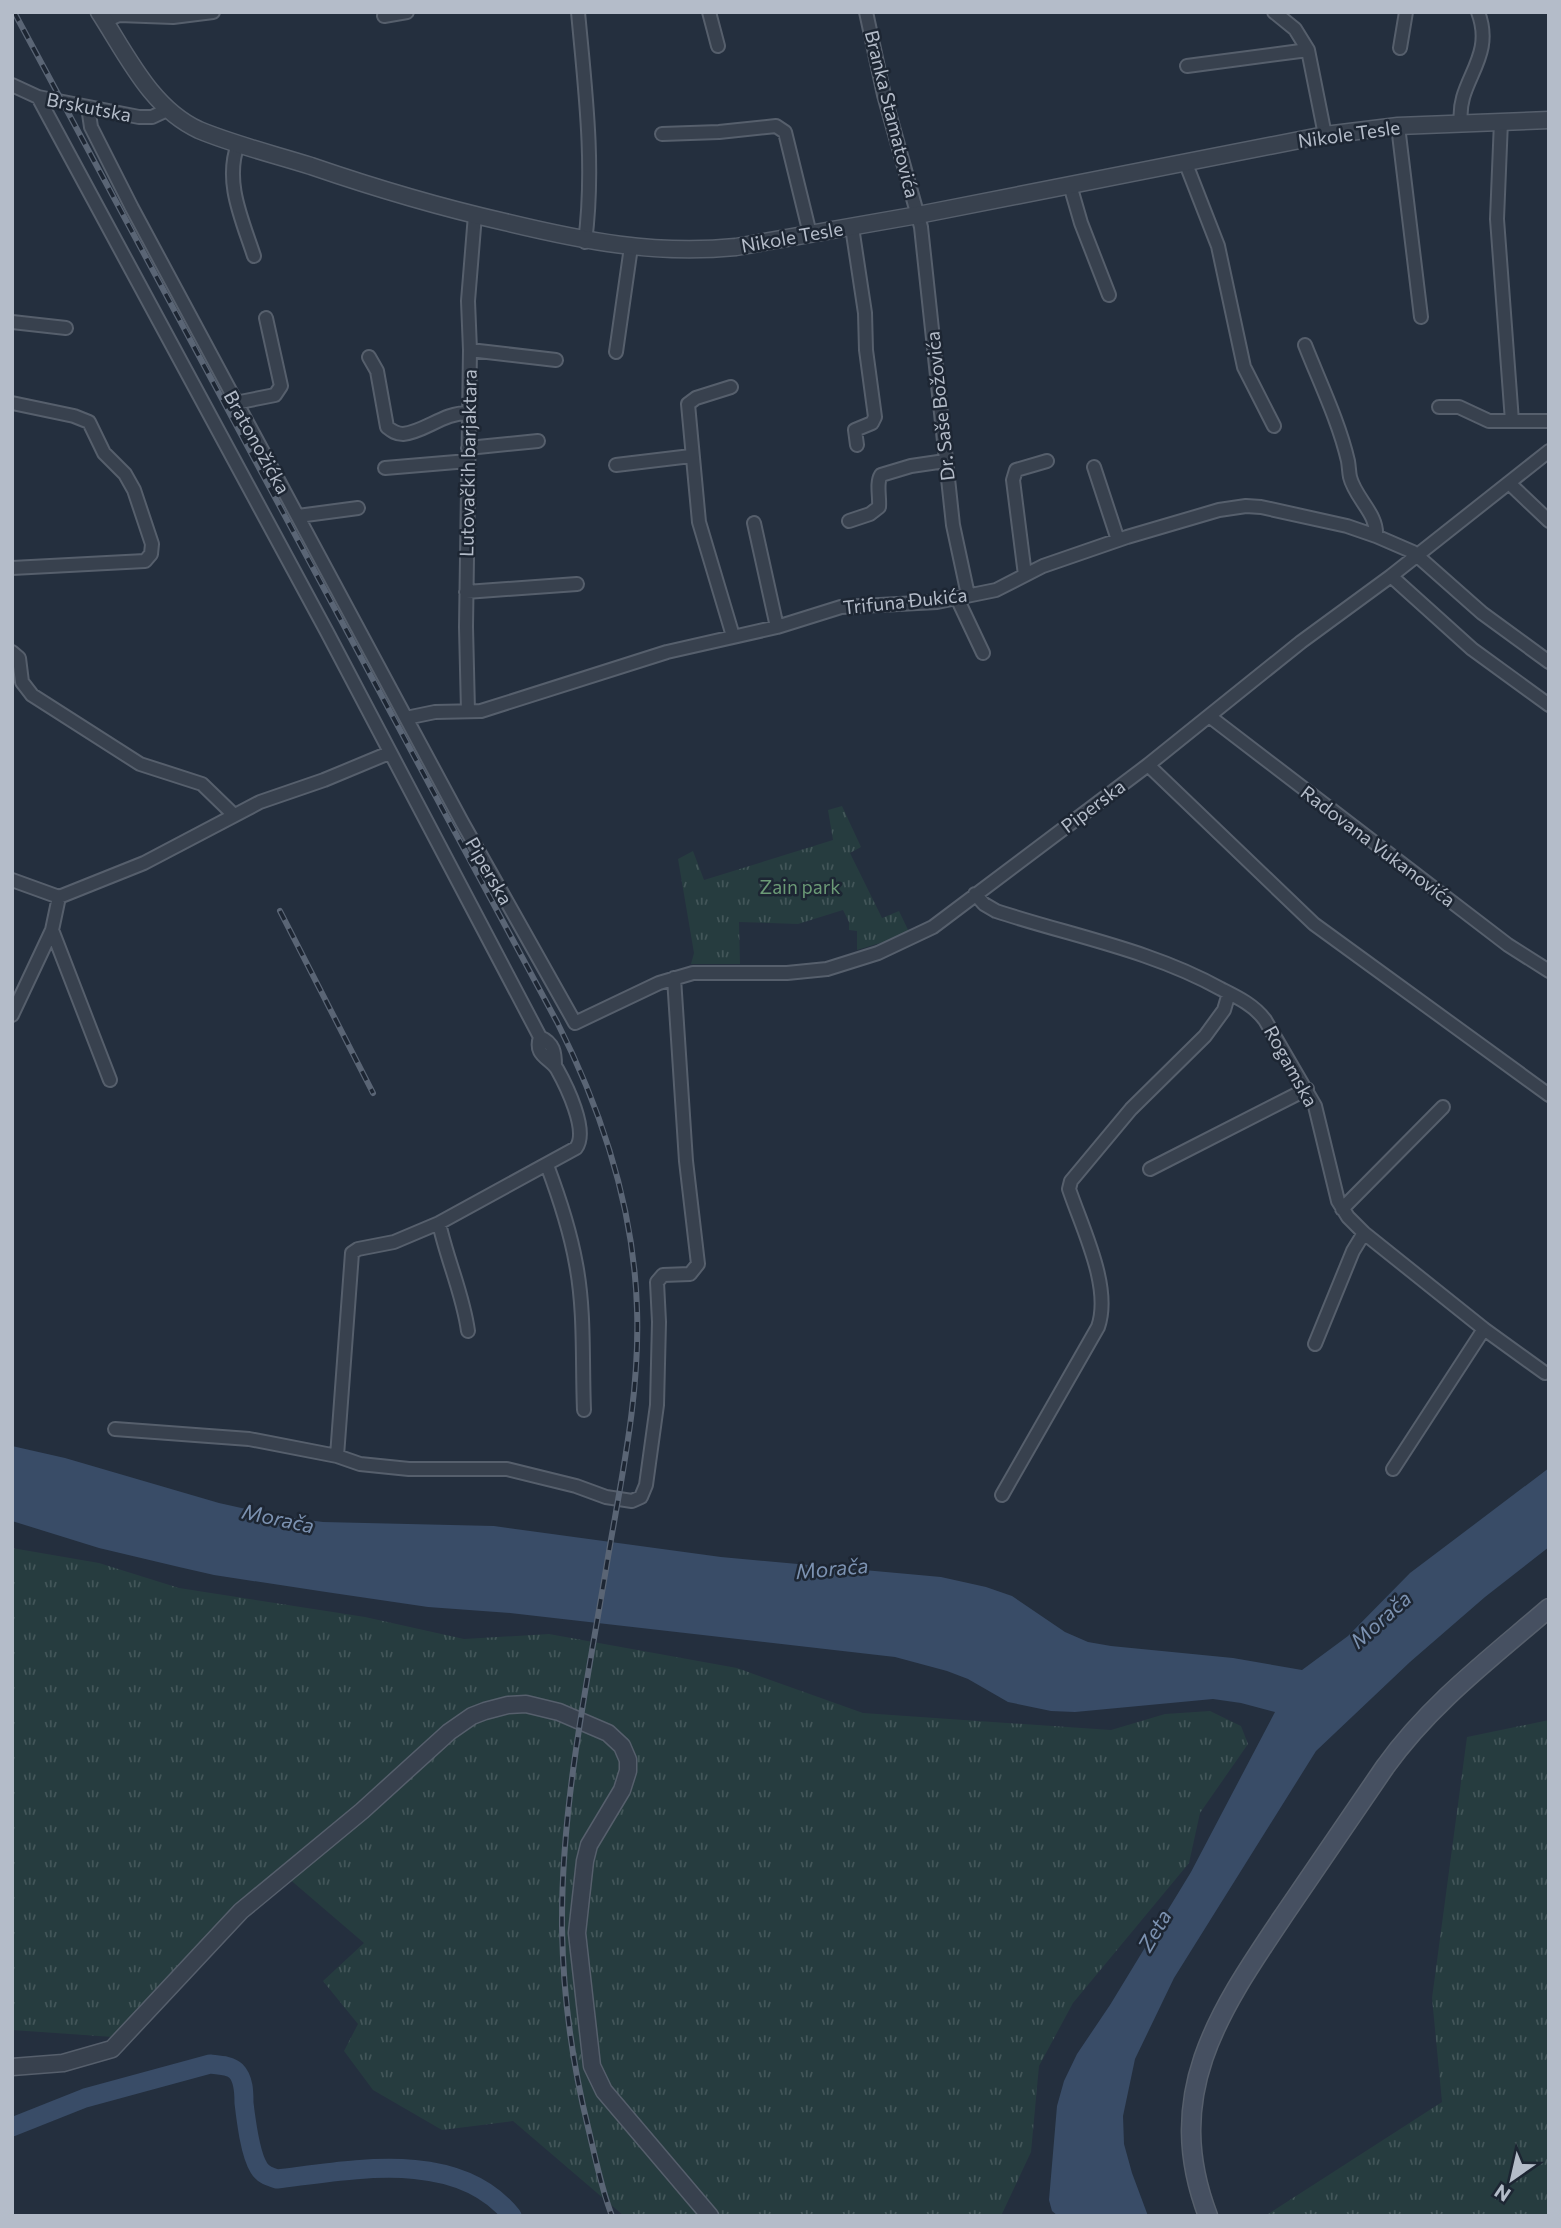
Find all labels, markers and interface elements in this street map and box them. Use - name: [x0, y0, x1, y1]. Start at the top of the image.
- street label: Branka Stamatovića: [860, 28, 924, 200]
- street label: Brskutska: [45, 87, 133, 126]
- street label: Nikole Tesle: [1296, 115, 1402, 152]
- street label: Nikole Tesle: [739, 216, 845, 257]
- street label: Dr. Saše Božovića: [920, 330, 959, 482]
- street label: Lutovačkih barjaktara: [454, 369, 481, 557]
- street label: Bratonožićka: [220, 386, 295, 498]
- street label: Trifuna Đukića: [842, 583, 968, 618]
- street label: Piperska: [1056, 774, 1129, 837]
- street label: Radovana Vukanovića: [1297, 780, 1460, 911]
- street label: Piperska: [461, 833, 518, 909]
- park label: Zain park: [759, 875, 841, 898]
- street label: Rogamska: [1260, 1021, 1323, 1110]
- water label: Morača: [240, 1498, 317, 1537]
- water label: Morača: [794, 1552, 869, 1583]
- water label: Morača: [1344, 1585, 1416, 1653]
- water label: Zeta: [1131, 1905, 1176, 1957]
- north arrow: [1477, 2144, 1547, 2214]
- text: N: [1490, 2180, 1515, 2207]

